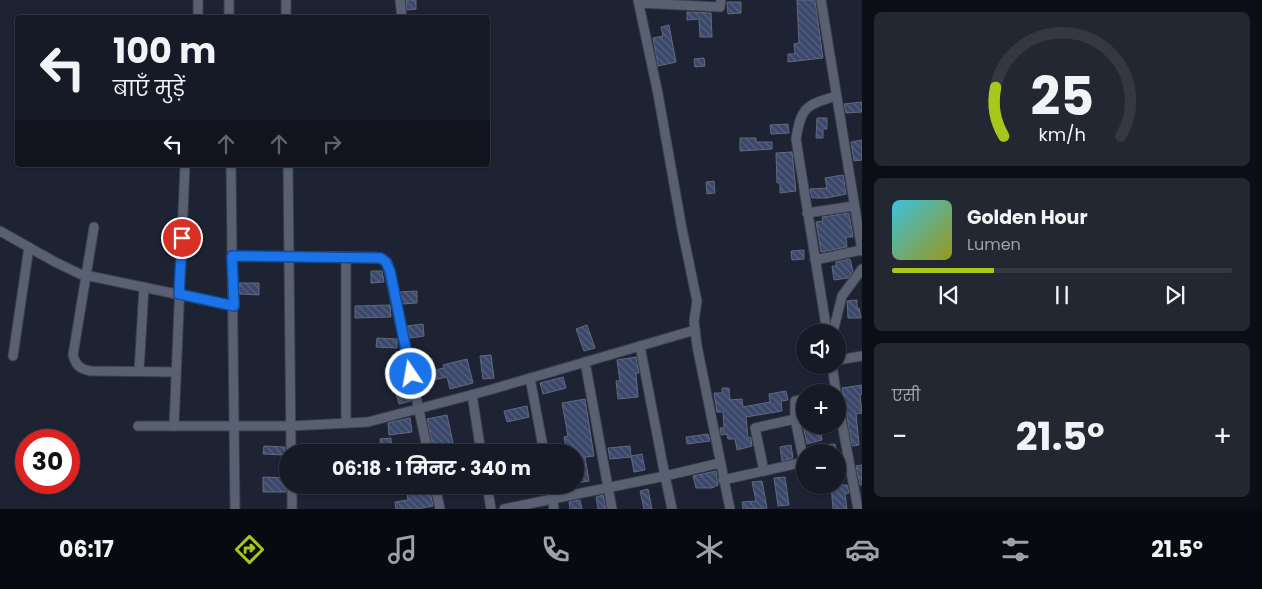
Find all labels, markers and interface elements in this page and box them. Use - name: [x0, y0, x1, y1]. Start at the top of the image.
- text: 100 m: [113, 26, 216, 75]
- icon: left: [30, 35, 95, 100]
- text: 25: [1030, 60, 1094, 133]
- text: बाएँ मुड़ें: [113, 73, 185, 104]
- text: km/h: [1038, 122, 1086, 147]
- icon: left: [159, 130, 187, 158]
- icon: ahead: [212, 130, 240, 158]
- icon: ahead: [265, 130, 293, 158]
- icon: right: [318, 130, 346, 158]
- text: Golden Hour: [967, 204, 1088, 231]
- pin: [161, 217, 203, 259]
- icon: arrive: [168, 224, 196, 252]
- text: Lumen: [967, 233, 1021, 256]
- icon: previous: [935, 281, 963, 309]
- icon: pause: [1048, 281, 1076, 309]
- icon: next: [1161, 281, 1189, 309]
- map controls: [796, 324, 846, 494]
- button: sound: [796, 324, 846, 374]
- position arrow: [384, 347, 436, 399]
- button: +: [796, 384, 846, 434]
- text: एसी: [892, 384, 920, 407]
- text: 21.5°: [1016, 410, 1105, 463]
- text: −: [892, 417, 907, 456]
- text: +: [1213, 417, 1232, 456]
- speed limit sign: 30: [15, 429, 80, 494]
- button: −: [796, 444, 846, 494]
- text: 06:18 · 1 मिनट · 340 m: [332, 455, 531, 482]
- icon: directions: [232, 532, 267, 567]
- icon: music: [385, 532, 420, 567]
- icon: phone: [538, 532, 573, 567]
- icon: climate: [692, 532, 727, 567]
- icon: car: [845, 532, 880, 567]
- icon: filters: [998, 532, 1033, 567]
- text: 06:17: [59, 534, 114, 565]
- text: 21.5°: [1151, 534, 1203, 565]

